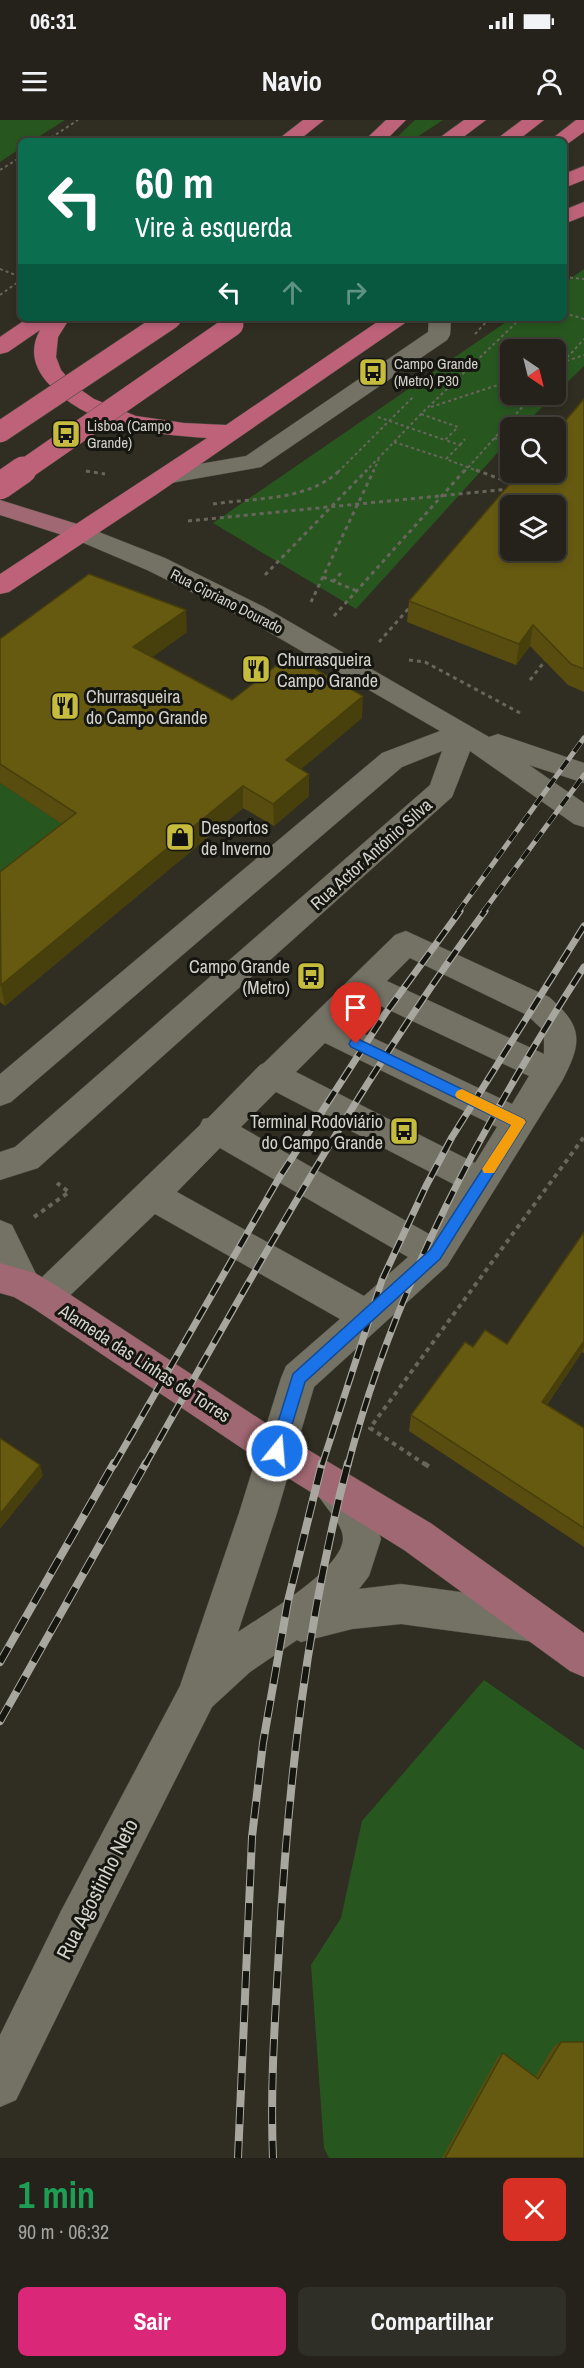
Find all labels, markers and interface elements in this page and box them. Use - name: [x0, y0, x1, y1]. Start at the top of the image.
- text: 06:31: [30, 6, 76, 36]
- text: Navio: [262, 63, 322, 99]
- icon: menu: [18, 65, 51, 98]
- icon: person: [533, 65, 566, 98]
- text: 60 m: [135, 155, 214, 211]
- icon: left: [36, 162, 114, 240]
- text: Vire à esquerda: [135, 209, 292, 245]
- icon: left: [213, 276, 246, 309]
- icon: ahead: [276, 276, 309, 309]
- icon: right: [339, 276, 372, 309]
- north arrow: [500, 339, 566, 405]
- map controls: [500, 339, 566, 561]
- place label: Campo Grande (Metro) P30: [394, 353, 478, 391]
- bus stop icon: Campo Grande (Metro) P30: [357, 356, 389, 388]
- place label: Lisboa (Campo Grande): [87, 415, 171, 453]
- button: search: [500, 417, 566, 483]
- bus stop icon: Lisboa (Campo Grande): [50, 418, 82, 450]
- button: layers: [500, 495, 566, 561]
- street label: Rua Cipriano Dourado: [167, 564, 287, 639]
- place label: Churrasqueira Campo Grande: [277, 647, 378, 693]
- restaurant icon: Churrasqueira Campo Grande: [240, 653, 272, 685]
- place label: Churrasqueira do Campo Grande: [86, 684, 207, 730]
- restaurant icon: Churrasqueira do Campo Grande: [49, 690, 81, 722]
- street label: Rua Actor António Silva: [305, 793, 437, 915]
- place label: Desportos de Inverno: [201, 815, 271, 861]
- shop icon: Desportos de Inverno: [164, 821, 196, 853]
- place label: Campo Grande (Metro): [189, 954, 290, 1000]
- bus stop icon: Campo Grande (Metro): [295, 960, 327, 992]
- pin: [330, 982, 381, 1044]
- icon: arrive: [339, 991, 372, 1024]
- place label: Terminal Rodoviário do Campo Grande: [250, 1109, 383, 1155]
- bus stop icon: Terminal Rodoviário do Campo Grande: [388, 1115, 420, 1147]
- street label: Alameda das Linhas de Torres: [54, 1298, 236, 1428]
- position arrow: [245, 1419, 309, 1483]
- street label: Rua Agostinho Neto: [49, 1814, 145, 1964]
- text: 1 min: [18, 2171, 95, 2219]
- button: close: [503, 2178, 566, 2241]
- text: 90 m · 06:32: [18, 2218, 109, 2245]
- button: Sair: [18, 2287, 286, 2356]
- button: Compartilhar: [298, 2287, 566, 2356]

